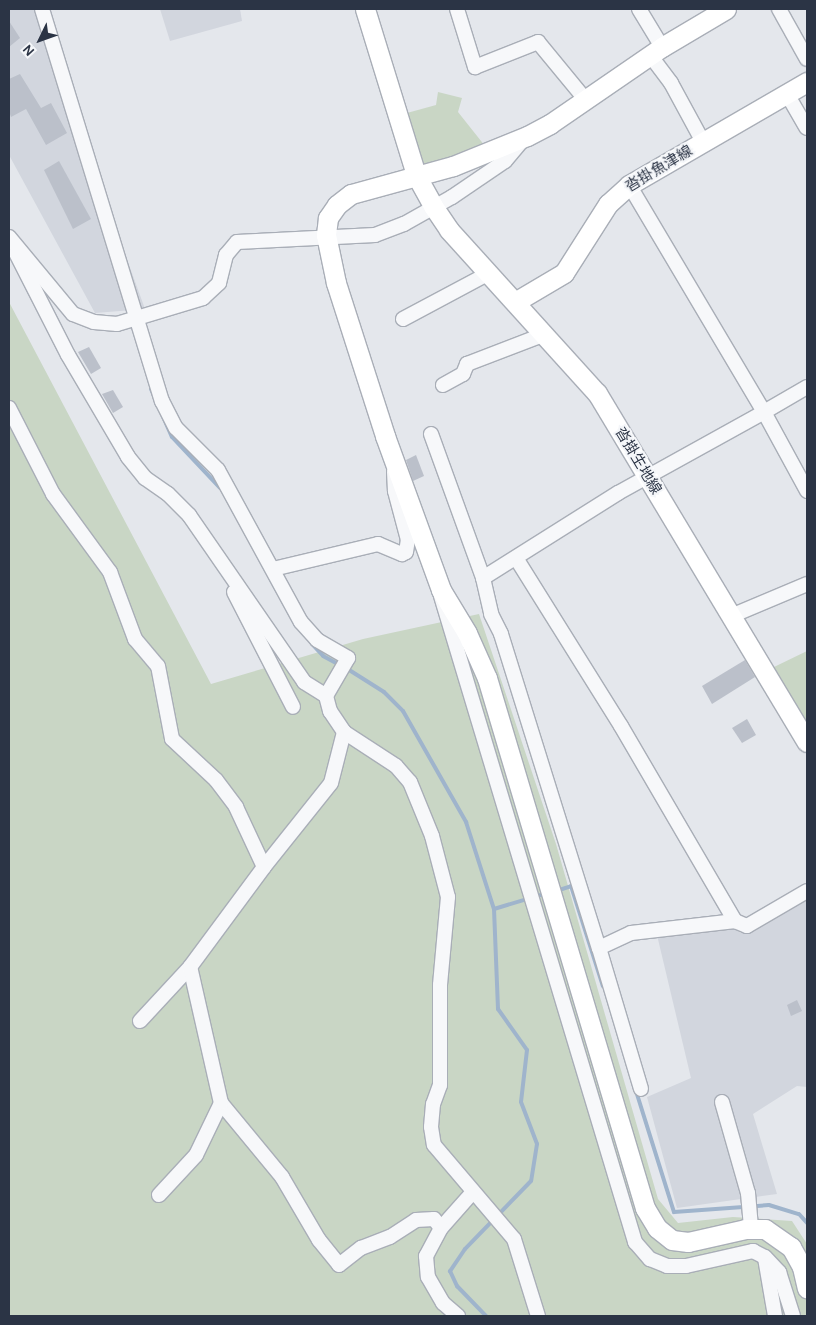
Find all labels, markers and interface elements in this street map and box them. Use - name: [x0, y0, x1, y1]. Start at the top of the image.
- north arrow: [15, 15, 65, 65]
- text: N: [19, 41, 38, 60]
- street label: 沓掛魚津線: [622, 142, 696, 196]
- street label: 沓掛生地線: [611, 424, 665, 498]

